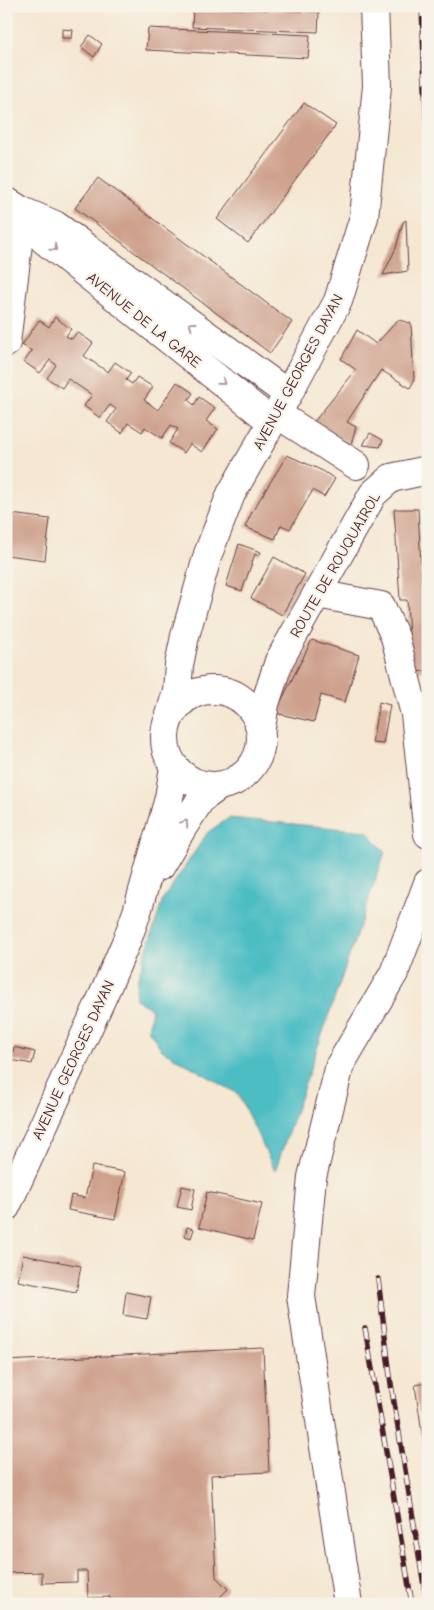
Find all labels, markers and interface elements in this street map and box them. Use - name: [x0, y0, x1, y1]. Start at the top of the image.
- one-way arrow: [48, 242, 57, 250]
- street label: AVENUE DE LA GARE: [83, 268, 205, 372]
- street label: AVENUE GEORGES DAYAN: [249, 291, 347, 453]
- one-way arrow: [188, 322, 198, 331]
- one-way arrow: [216, 377, 225, 386]
- street label: ROUTE DE ROUQUAIROL: [286, 489, 384, 641]
- one-way arrow: [179, 819, 188, 829]
- street label: AVENUE GEORGES DAYAN: [28, 977, 118, 1143]

